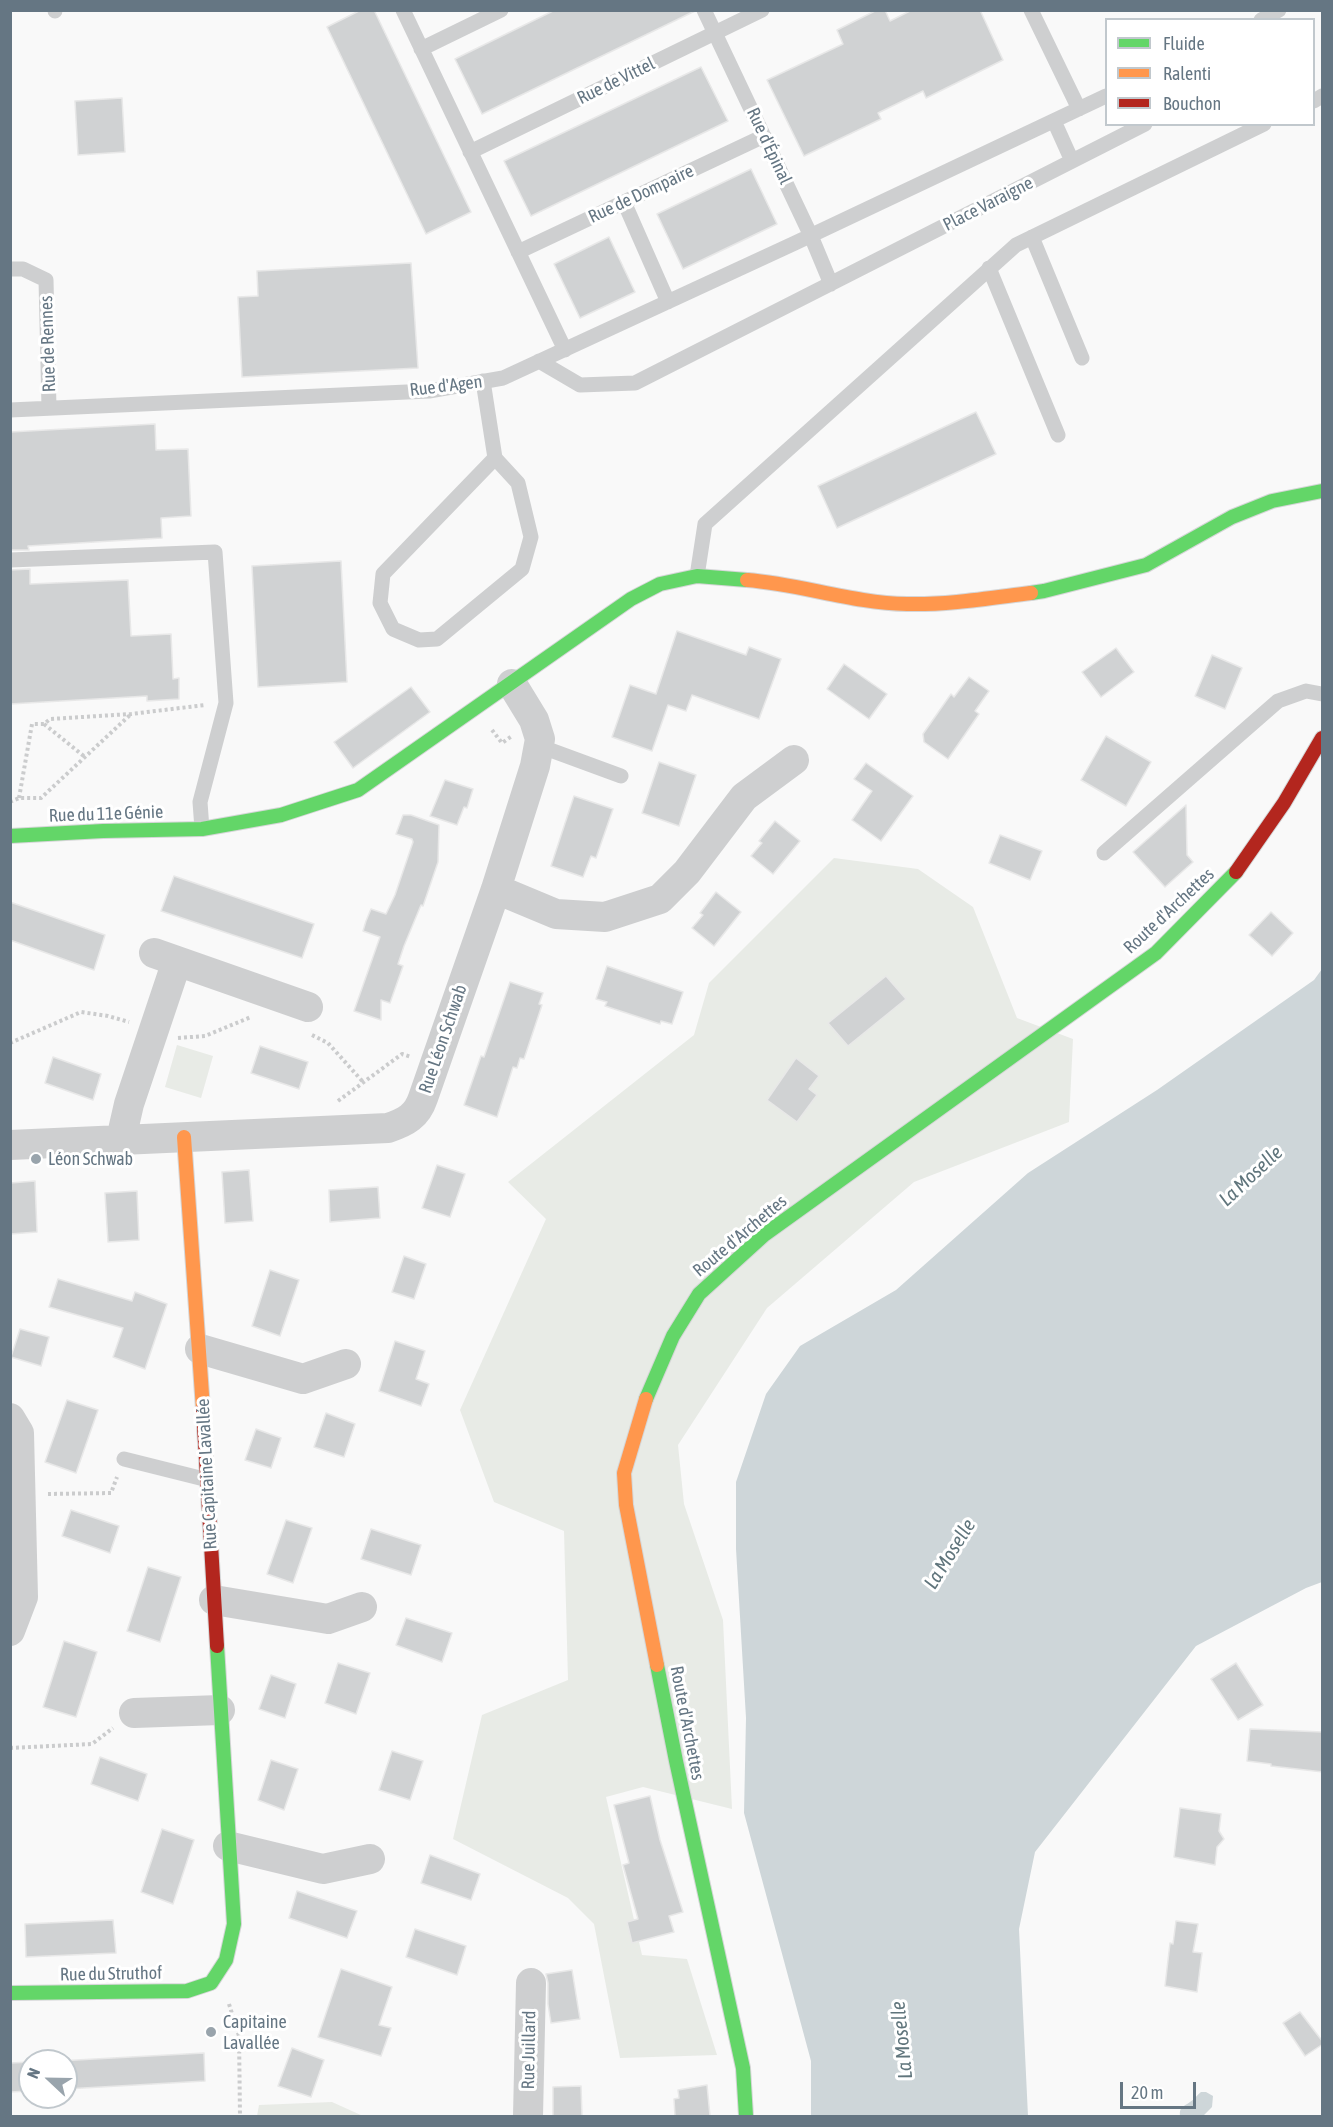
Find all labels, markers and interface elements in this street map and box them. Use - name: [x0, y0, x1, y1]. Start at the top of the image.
- legend: [1105, 18, 1315, 126]
- text: Fluide: [1163, 33, 1205, 54]
- street label: Rue de Vittel: [574, 53, 658, 109]
- text: Ralenti: [1163, 63, 1211, 84]
- text: Bouchon: [1163, 93, 1221, 114]
- street label: Rue d'Épinal: [742, 104, 796, 188]
- street label: Rue de Dompaire: [585, 160, 697, 228]
- street label: Place Varaigne: [939, 172, 1037, 236]
- street label: Rue de Rennes: [36, 295, 60, 393]
- street label: Rue d'Agen: [408, 371, 484, 401]
- street label: Rue du 11e Génie: [48, 801, 164, 827]
- street label: Route d'Archettes: [1119, 864, 1219, 958]
- street label: Rue Léon Schwab: [414, 982, 472, 1096]
- water label: La Moselle: [1214, 1141, 1288, 1211]
- place label: Léon Schwab: [48, 1148, 133, 1170]
- marker: Léon Schwab: [29, 1152, 43, 1166]
- street label: Route d'Archettes: [689, 1191, 791, 1281]
- street label: Rue Capitaine Lavallée: [192, 1398, 222, 1550]
- water label: La Moselle: [919, 1515, 981, 1593]
- street label: Route d'Archettes: [665, 1664, 709, 1782]
- street label: Rue du Struthof: [60, 1962, 162, 1986]
- water label: La Moselle: [886, 2000, 918, 2080]
- street label: Rue Juillard: [518, 2010, 540, 2090]
- place label: Capitaine Lavallée: [223, 2011, 287, 2054]
- marker: Capitaine Lavallée: [204, 2025, 218, 2039]
- north arrow: [18, 2049, 78, 2109]
- text: N: [23, 2065, 43, 2081]
- scale bar: [1123, 2070, 1200, 2108]
- text: 20 m: [1131, 2082, 1163, 2103]

